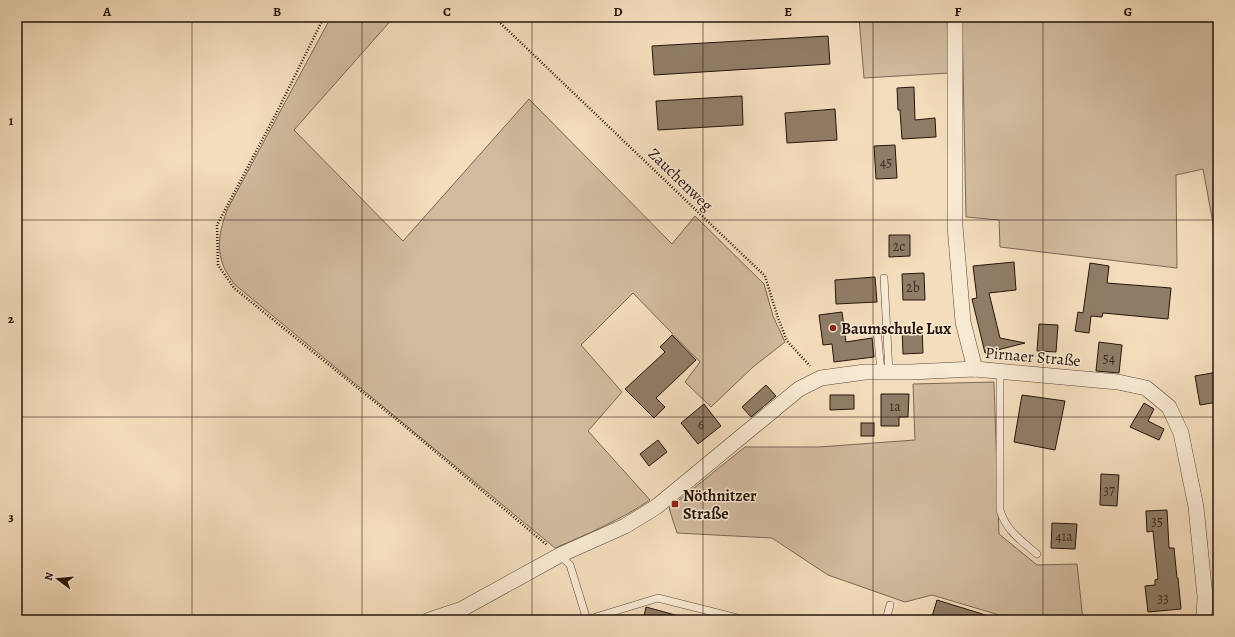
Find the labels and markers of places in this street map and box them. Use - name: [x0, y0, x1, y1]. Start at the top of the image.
- place label: Baumschule Lux: [841, 318, 951, 340]
- marker: Baumschule Lux: [828, 323, 838, 333]
- place label: Nöthnitzer Straße: [683, 485, 757, 525]
- marker: Nöthnitzer Straße: [670, 499, 680, 509]

